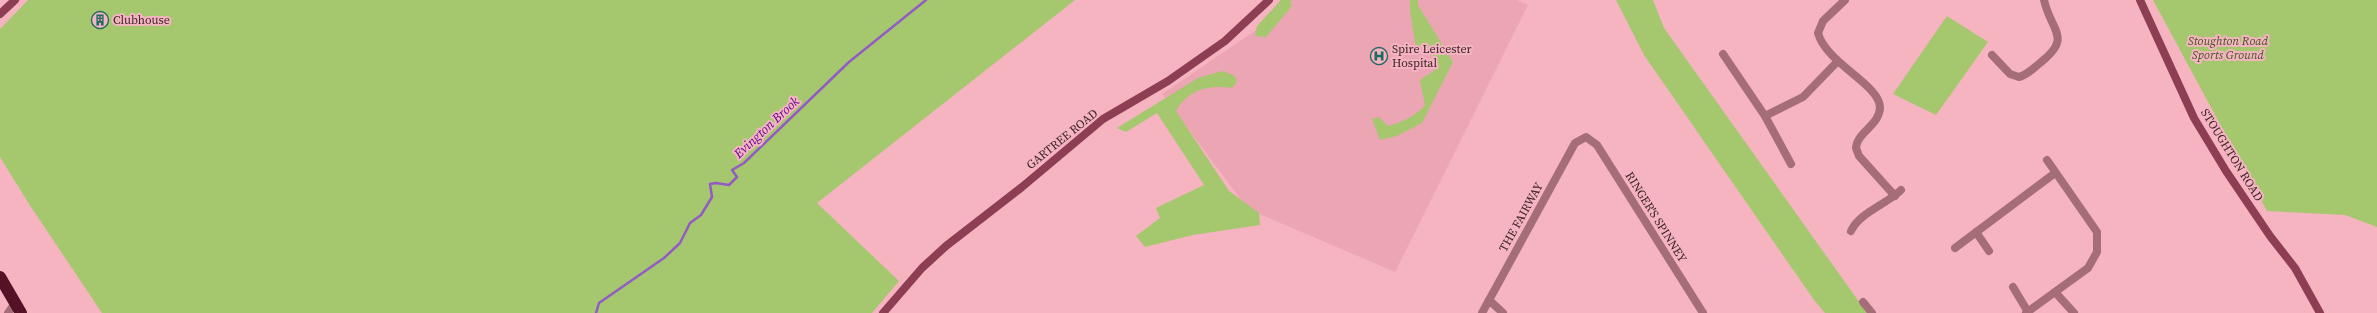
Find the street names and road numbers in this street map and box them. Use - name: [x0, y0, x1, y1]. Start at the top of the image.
- street label: GARTREE ROAD: [1023, 105, 1101, 173]
- street label: STOUGHTON ROAD: [2197, 106, 2267, 204]
- street label: RINGER'S SPINNEY: [1622, 169, 1691, 266]
- street label: THE FAIRWAY: [1495, 179, 1547, 255]

